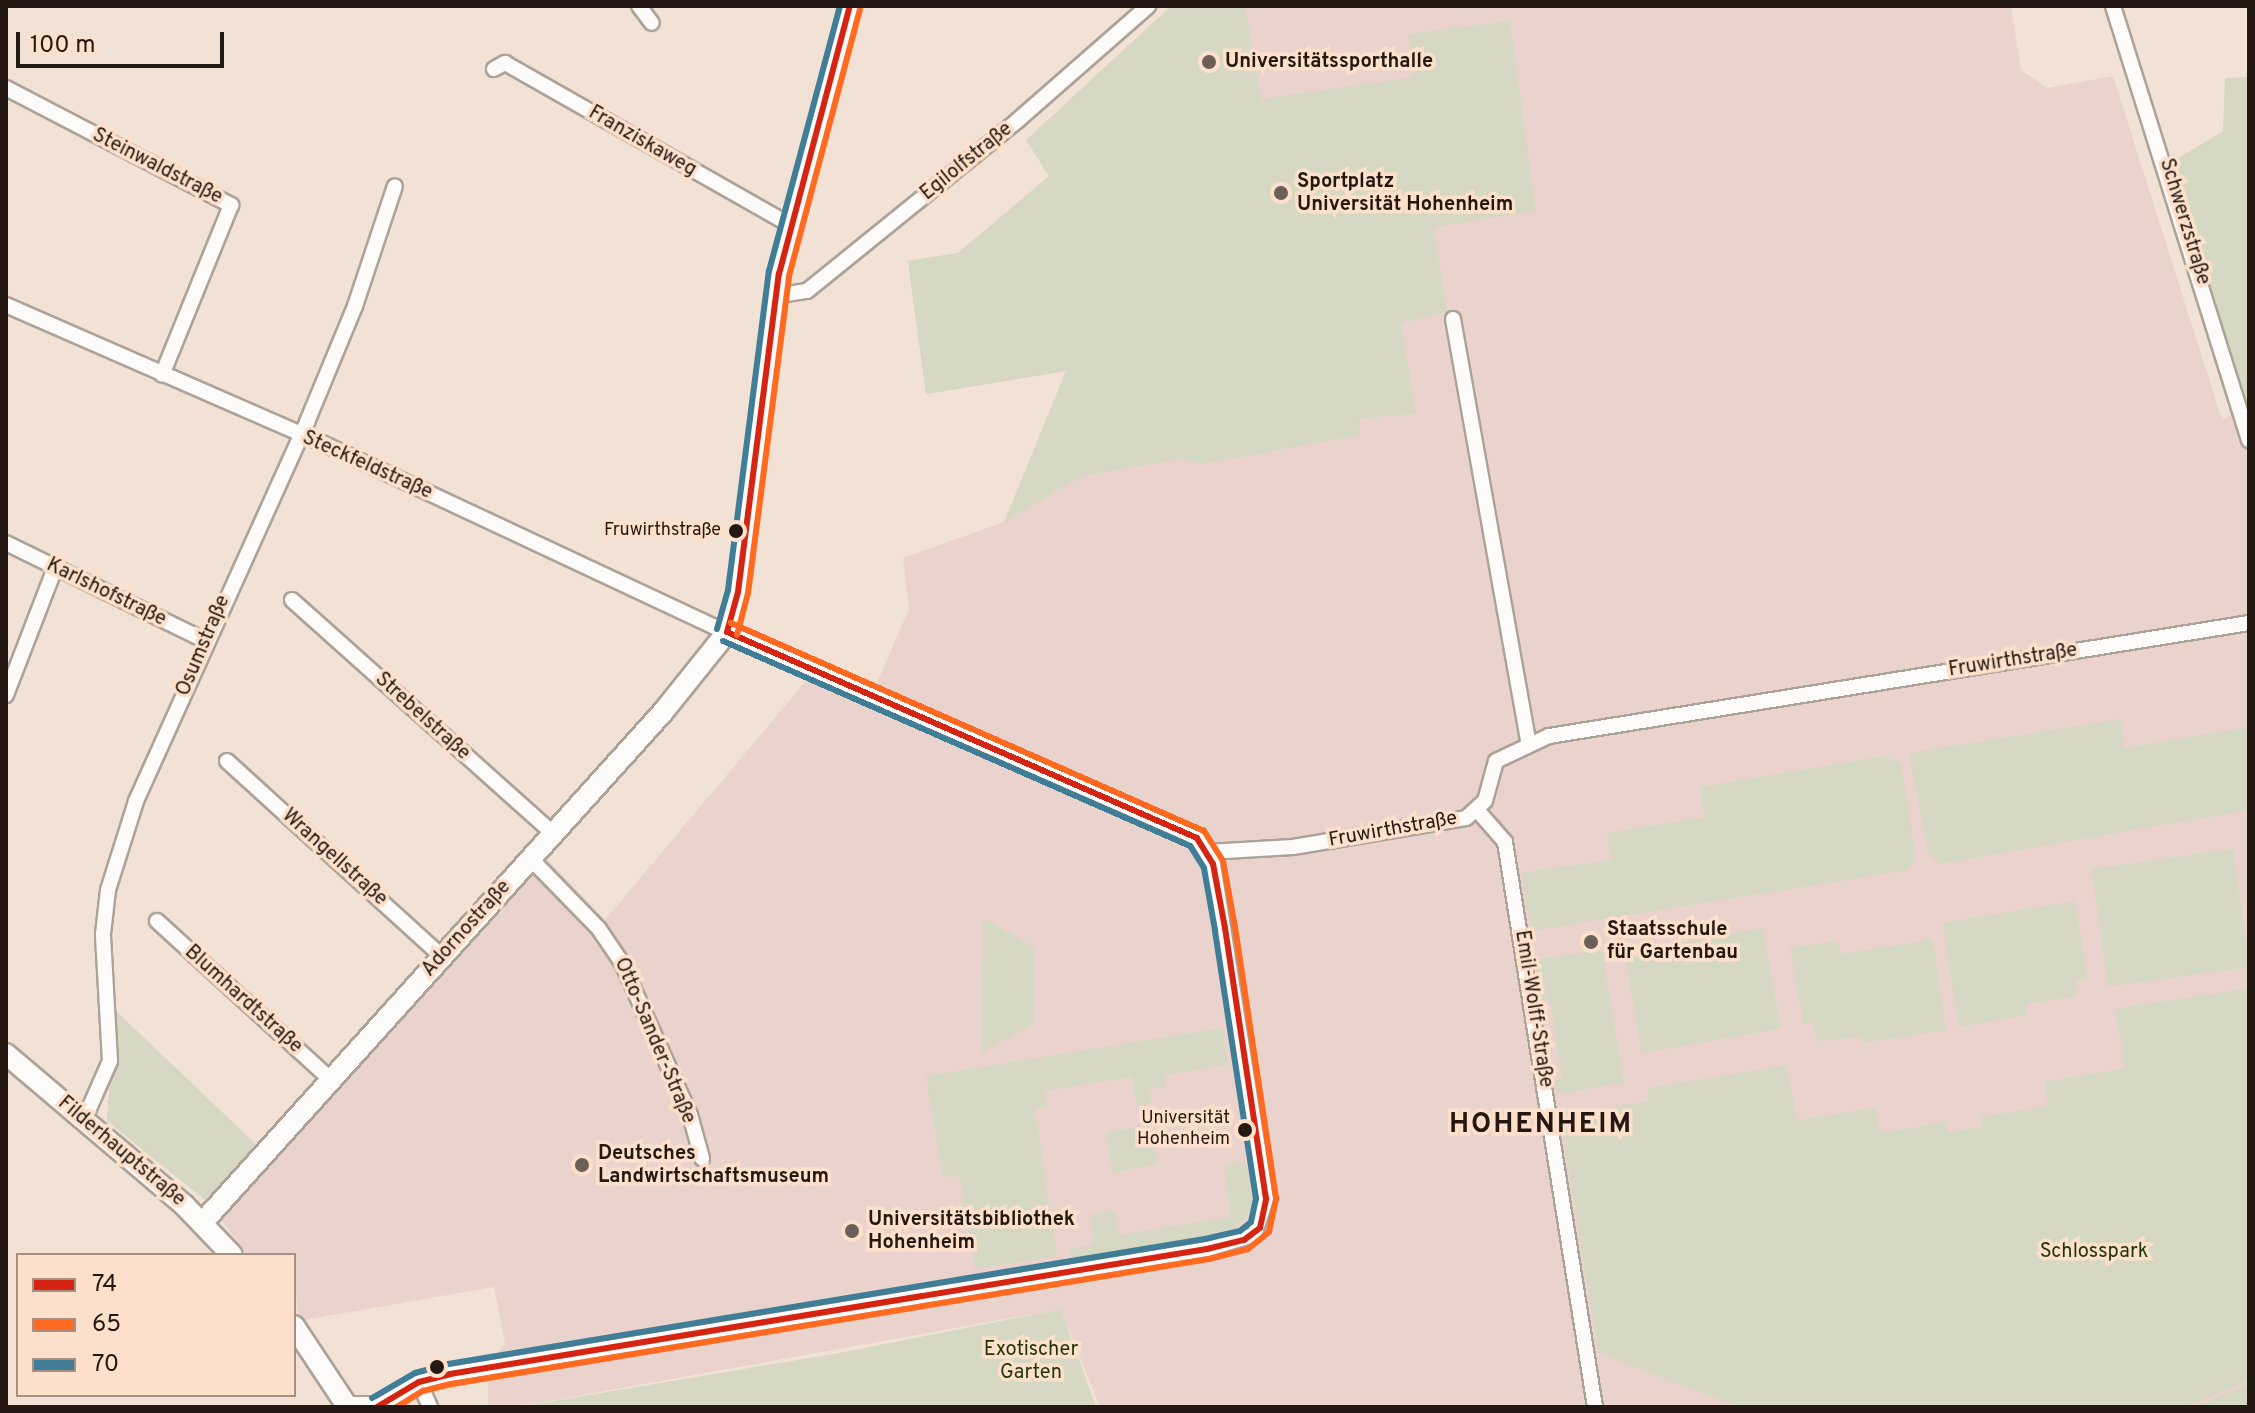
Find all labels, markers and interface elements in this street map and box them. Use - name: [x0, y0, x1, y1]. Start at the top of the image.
- scale bar: [20, 16, 228, 66]
- text: 100 m: [30, 31, 96, 61]
- place label: Universitätssporthalle: [1225, 50, 1433, 74]
- marker: Universitätssporthalle: [1200, 53, 1218, 71]
- street label: Franziskaweg: [584, 101, 700, 183]
- street label: Egilolfstraße: [916, 118, 1018, 206]
- street label: Steinwaldstraße: [88, 124, 226, 210]
- street label: Schwerzstraße: [2153, 156, 2215, 288]
- place label: Sportplatz Universität Hohenheim: [1297, 170, 1513, 217]
- marker: Sportplatz Universität Hohenheim: [1272, 184, 1290, 202]
- street label: Steckfeldstraße: [298, 427, 436, 505]
- place label: Fruwirthstraße: [604, 520, 721, 542]
- marker: Fruwirthstraße: [728, 523, 744, 539]
- street label: Karlshofstraße: [42, 554, 170, 632]
- street label: Osumstraße: [172, 592, 236, 700]
- street label: Fruwirthstraße: [1947, 639, 2079, 683]
- street label: Strebelstraße: [369, 668, 475, 766]
- street label: Wrangellstraße: [276, 804, 392, 912]
- street label: Fruwirthstraße: [1327, 807, 1459, 853]
- street label: Adornostraße: [417, 876, 517, 982]
- place label: Staatsschule für Gartenbau: [1607, 918, 1738, 965]
- street label: Emil-Wolff-Straße: [1509, 929, 1557, 1089]
- marker: Staatsschule für Gartenbau: [1582, 933, 1600, 951]
- street label: Blumhardtstraße: [179, 941, 307, 1059]
- street label: Otto-Sander-Straße: [608, 954, 700, 1128]
- street label: Filderhauptstraße: [52, 1092, 190, 1212]
- district label: HOHENHEIM: [1449, 1108, 1633, 1142]
- place label: Universität Hohenheim: [1137, 1109, 1230, 1152]
- marker: Universität Hohenheim: [1237, 1122, 1253, 1138]
- place label: Deutsches Landwirtschaftsmuseum: [598, 1142, 829, 1189]
- marker: Deutsches Landwirtschaftsmuseum: [573, 1156, 591, 1174]
- place label: Universitätsbibliothek Hohenheim: [868, 1208, 1075, 1255]
- marker: Universitätsbibliothek Hohenheim: [843, 1222, 861, 1240]
- park label: Schlosspark: [2040, 1240, 2148, 1264]
- legend: [16, 1253, 296, 1397]
- text: 74: [92, 1270, 117, 1300]
- text: 65: [92, 1310, 121, 1340]
- park label: Exotischer Garten: [984, 1338, 1078, 1385]
- text: 70: [92, 1350, 119, 1380]
- unlabelled marker: [429, 1359, 445, 1375]

